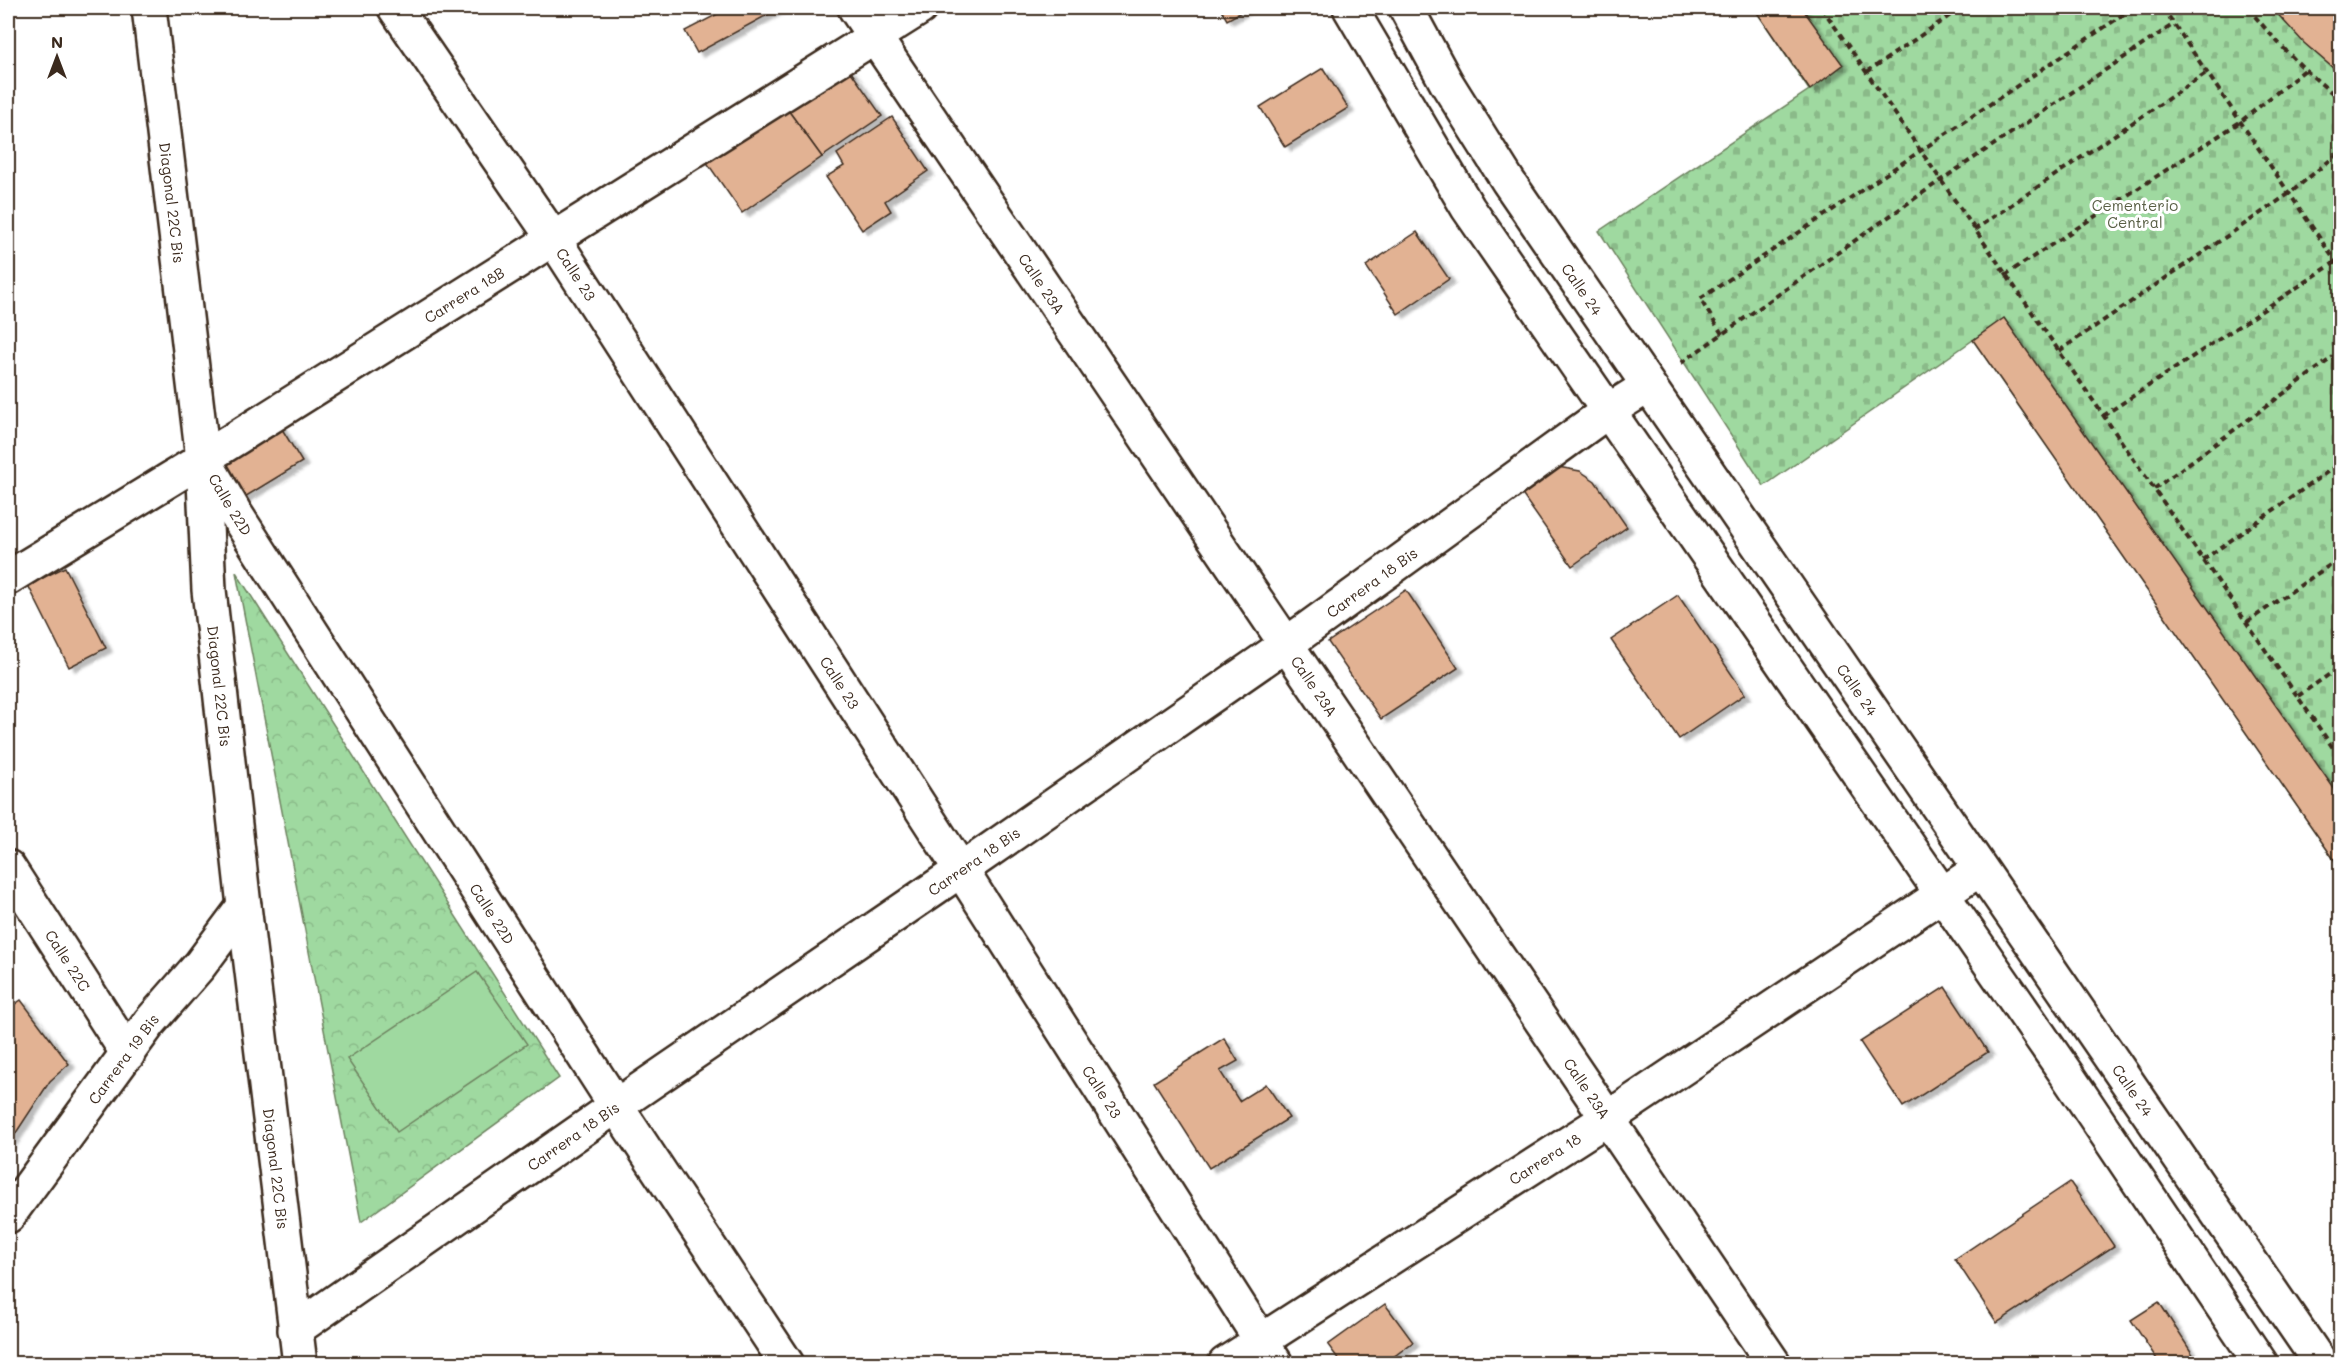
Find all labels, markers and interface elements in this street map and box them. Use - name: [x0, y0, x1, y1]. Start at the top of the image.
- north arrow: [27, 27, 87, 87]
- text: N: [51, 31, 63, 52]
- street label: Diagonal 22C Bis: [155, 141, 189, 264]
- park label: Cementerio Central: [2092, 195, 2178, 232]
- street label: Calle 23: [552, 244, 601, 304]
- street label: Calle 23A: [1014, 249, 1070, 318]
- street label: Calle 24: [1557, 259, 1607, 319]
- street label: Carrera 18B: [420, 262, 508, 327]
- street label: Calle 22D: [204, 470, 257, 539]
- street label: Carrera 18 Bis: [1322, 542, 1421, 622]
- street label: Diagonal 22C Bis: [203, 625, 236, 748]
- street label: Calle 23: [816, 652, 864, 713]
- street label: Calle 23A: [1287, 652, 1342, 720]
- street label: Calle 24: [1833, 660, 1883, 720]
- street label: Carrera 18 Bis: [924, 822, 1024, 900]
- street label: Calle 22D: [465, 879, 519, 948]
- street label: Calle 22C: [41, 926, 95, 995]
- street label: Carrera 19 Bis: [83, 1009, 163, 1108]
- street label: Calle 23A: [1559, 1054, 1615, 1123]
- street label: Calle 24: [2108, 1060, 2158, 1120]
- street label: Calle 23: [1078, 1061, 1127, 1122]
- street label: Carrera 18 Bis: [523, 1097, 623, 1175]
- street label: Diagonal 22C Bis: [259, 1107, 293, 1230]
- street label: Carrera 18: [1505, 1128, 1585, 1189]

